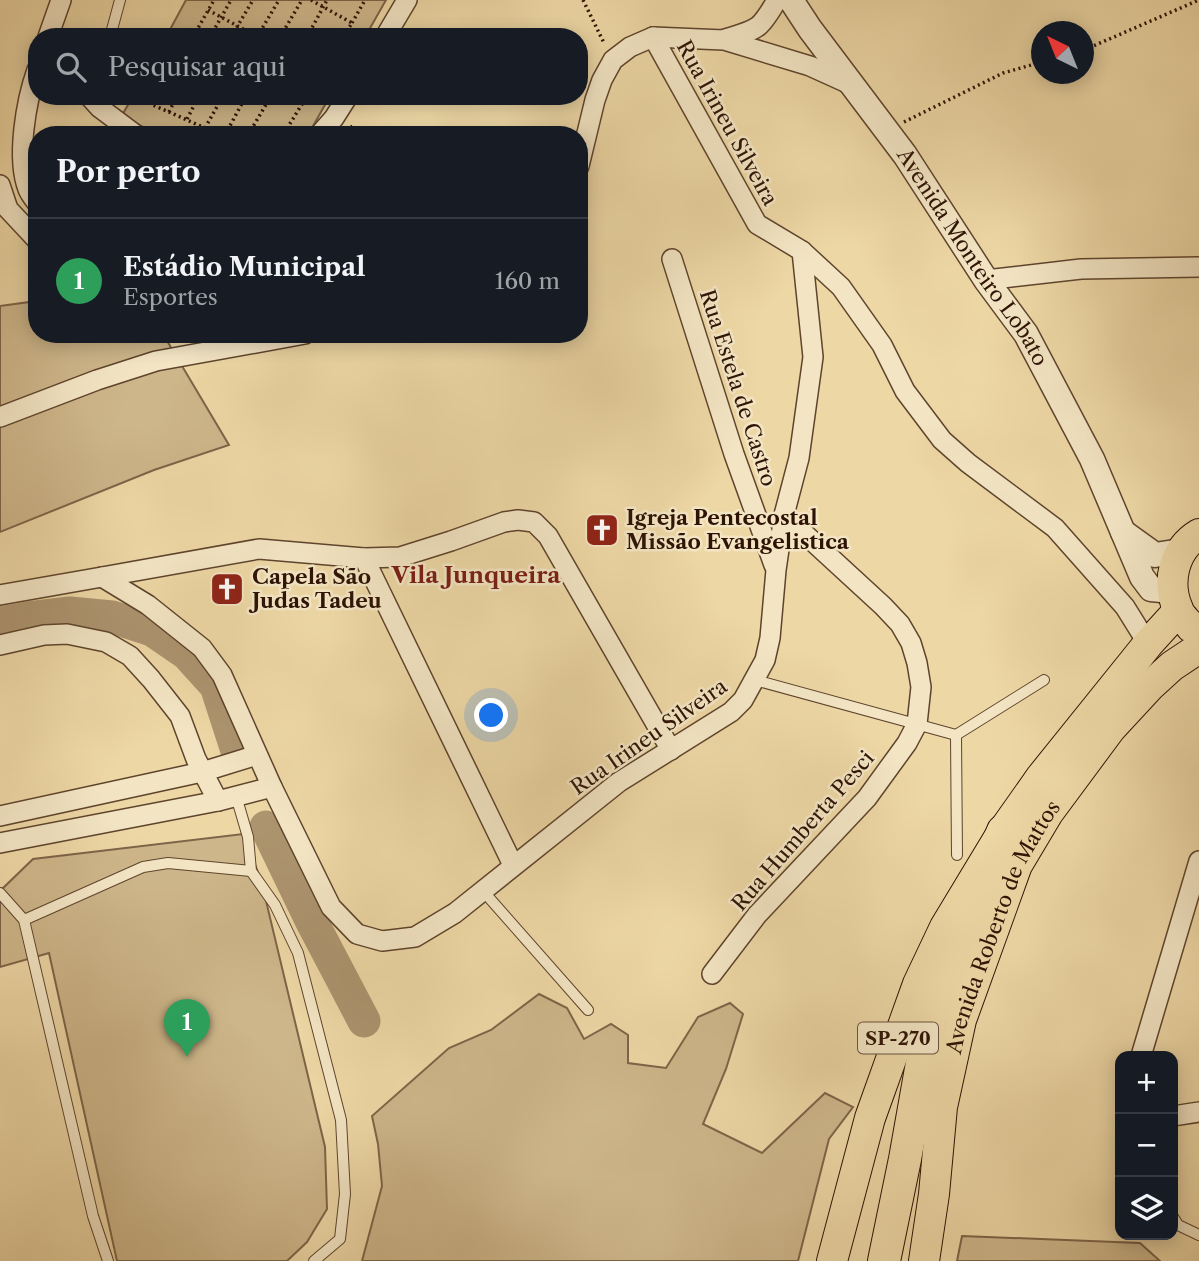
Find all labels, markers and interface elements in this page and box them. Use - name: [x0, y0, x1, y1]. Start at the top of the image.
- north arrow: [1031, 21, 1094, 84]
- search box: [28, 28, 588, 105]
- street label: Rua Irineu Silveira: [672, 36, 784, 211]
- icon: search: [52, 48, 90, 86]
- text: Pesquisar aqui: [108, 51, 286, 83]
- street label: Avenida Monteiro Lobato: [891, 143, 1053, 370]
- text: Por perto: [56, 153, 201, 190]
- text: Estádio Municipal: [123, 251, 366, 283]
- text: 1: [74, 267, 84, 295]
- text: 160 m: [495, 267, 560, 295]
- text: Esportes: [123, 283, 218, 311]
- street label: Rua Estela de Castro: [695, 286, 782, 489]
- place label: Igreja Pentecostal Missão Evangelistica: [626, 505, 850, 554]
- church icon: Igreja Pentecostal Missão Evangelistica: [583, 511, 621, 549]
- district label: Vila Junqueira: [390, 561, 561, 589]
- place label: Capela São Judas Tadeu: [248, 564, 382, 613]
- church icon: Capela São Judas Tadeu: [208, 570, 246, 608]
- street label: Rua Irineu Silveira: [566, 673, 732, 800]
- your location: [474, 698, 508, 732]
- street label: Rua Humberta Pesci: [726, 746, 879, 916]
- street label: Avenida Roberto de Mattos: [941, 795, 1065, 1057]
- pin: 1: [164, 999, 210, 1057]
- road number: SP-270: [858, 1022, 938, 1054]
- map controls: [1115, 1051, 1178, 1240]
- button: +: [1115, 1051, 1178, 1114]
- button: −: [1115, 1114, 1178, 1177]
- button: layers: [1115, 1177, 1178, 1240]

